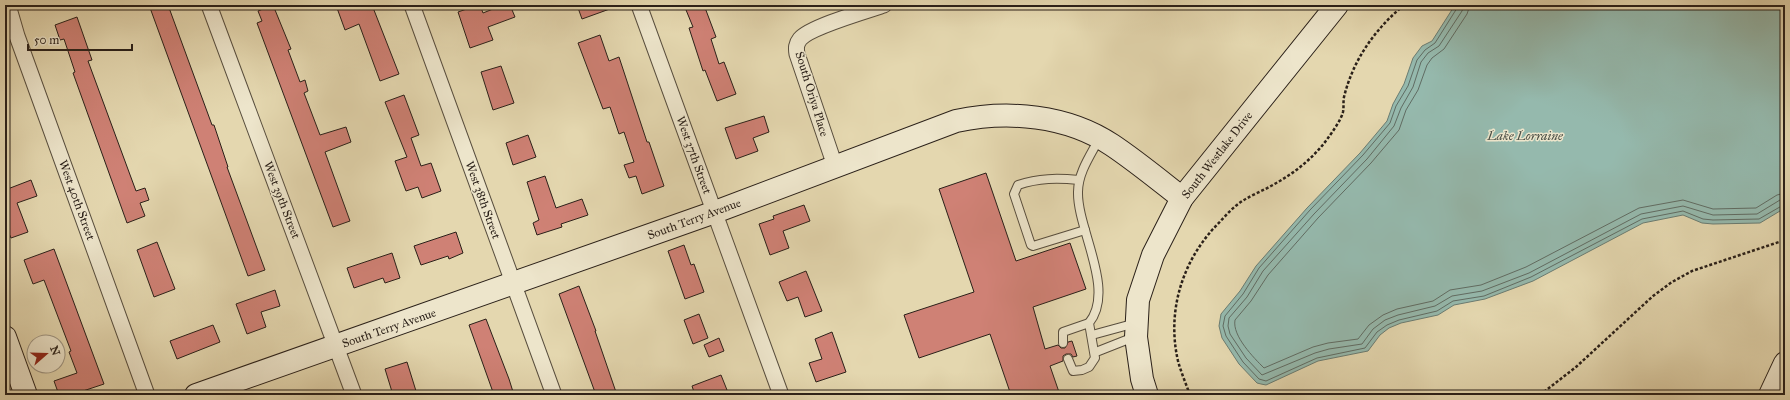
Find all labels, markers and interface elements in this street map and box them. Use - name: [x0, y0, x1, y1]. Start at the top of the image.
- scale bar: [28, 26, 132, 52]
- text: 50 m: [34, 33, 59, 47]
- street label: South Oriya Place: [792, 50, 832, 138]
- street label: South Westlake Drive: [1179, 109, 1255, 201]
- street label: West 37th Street: [673, 114, 715, 196]
- water label: Lake Lorraine: [1486, 128, 1564, 144]
- street label: West 40th Street: [56, 158, 98, 243]
- street label: West 39th Street: [261, 159, 303, 241]
- street label: West 38th Street: [462, 159, 504, 241]
- street label: South Terry Avenue: [645, 196, 743, 242]
- street label: South Terry Avenue: [340, 305, 438, 351]
- north arrow: [26, 334, 66, 374]
- text: N: [47, 344, 63, 358]

